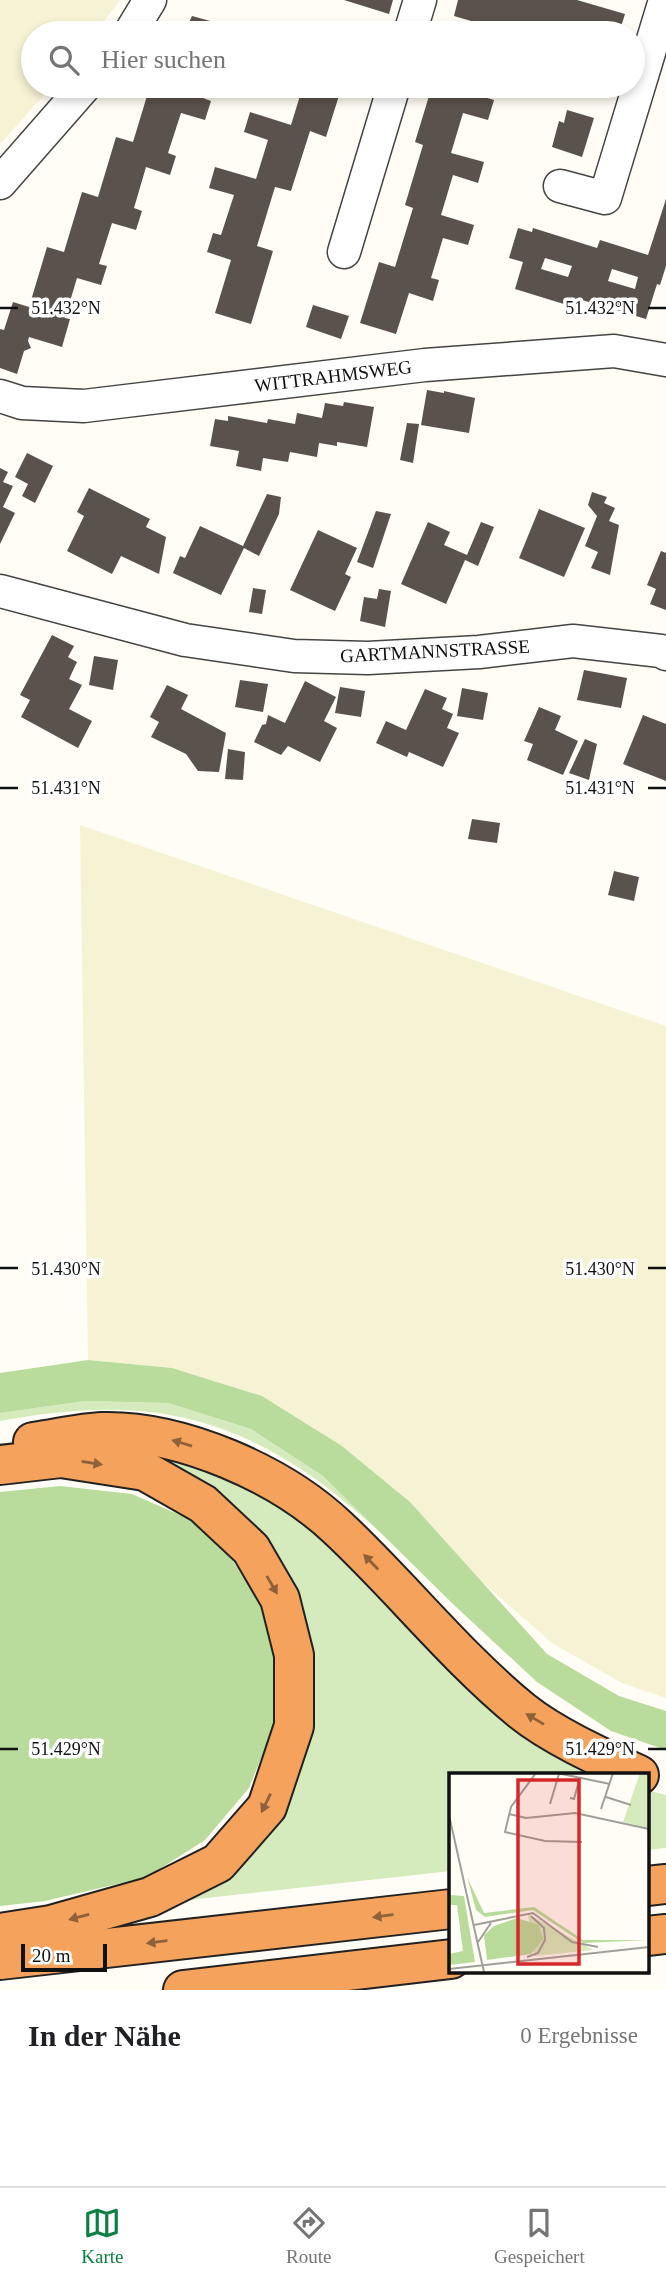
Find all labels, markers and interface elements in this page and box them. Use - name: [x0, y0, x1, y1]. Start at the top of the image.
- search box: [21, 21, 645, 98]
- icon: search: [45, 41, 83, 79]
- text: Hier suchen: [101, 45, 226, 74]
- text: 51.432°N: [31, 298, 101, 318]
- text: 51.432°N: [565, 298, 635, 318]
- street label: WITTRAHMSWEG: [253, 356, 413, 396]
- street label: GARTMANNSTRASSE: [340, 636, 530, 666]
- text: 51.431°N: [31, 778, 101, 798]
- text: 51.431°N: [565, 778, 635, 798]
- text: 51.430°N: [31, 1259, 101, 1279]
- text: 51.430°N: [565, 1259, 635, 1279]
- one-way arrow: [171, 1438, 192, 1448]
- one-way arrow: [81, 1458, 103, 1469]
- one-way arrow: [363, 1554, 380, 1571]
- one-way arrow: [266, 1575, 278, 1594]
- one-way arrow: [526, 1713, 545, 1726]
- text: 51.429°N: [31, 1739, 101, 1759]
- text: 51.429°N: [565, 1739, 635, 1759]
- inset map: [449, 1773, 648, 1972]
- one-way arrow: [261, 1793, 272, 1813]
- one-way arrow: [372, 1911, 394, 1922]
- one-way arrow: [68, 1912, 90, 1923]
- one-way arrow: [146, 1937, 168, 1948]
- scale bar: [21, 1941, 107, 1973]
- text: 20 m: [32, 1945, 71, 1966]
- text: In der Nähe: [28, 2019, 181, 2052]
- text: 0 Ergebnisse: [520, 2023, 638, 2048]
- tab: Karte: [81, 2204, 123, 2268]
- tab: Route: [286, 2204, 331, 2268]
- tab: Gespeichert: [494, 2204, 585, 2268]

